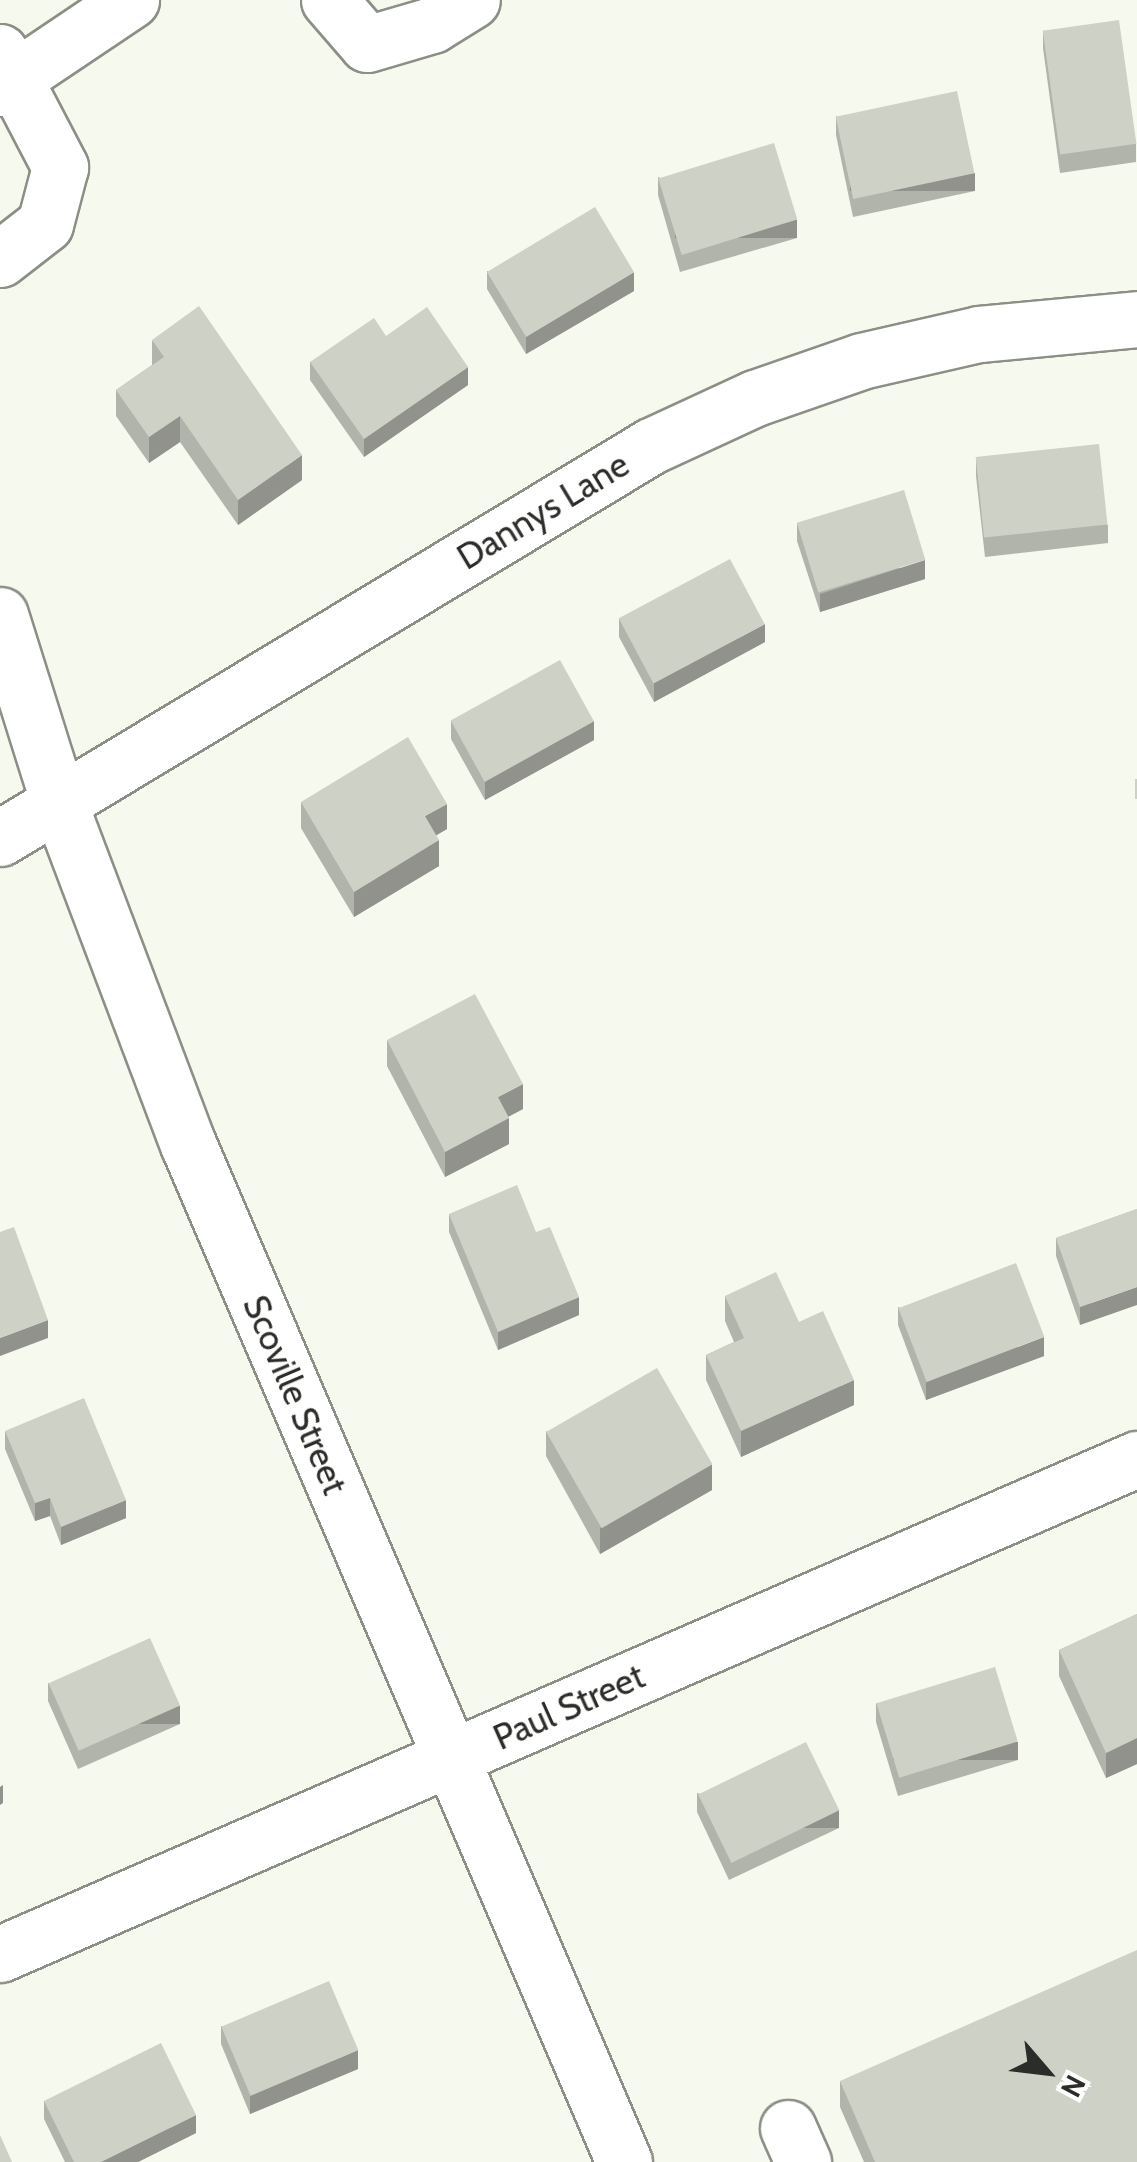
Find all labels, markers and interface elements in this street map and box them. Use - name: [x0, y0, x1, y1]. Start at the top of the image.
- street label: Dannys Lane: [450, 443, 636, 579]
- street label: Scoville Street: [234, 1289, 356, 1501]
- street label: Paul Street: [487, 1655, 651, 1759]
- north arrow: [997, 2022, 1097, 2122]
- text: N: [1054, 2069, 1093, 2103]

